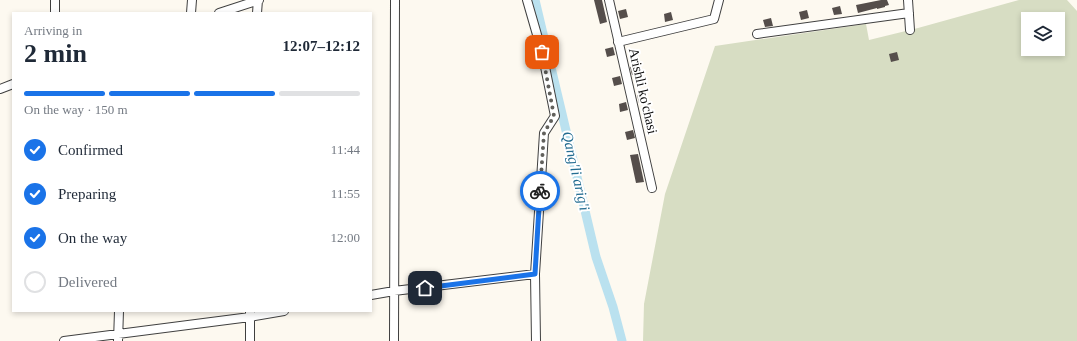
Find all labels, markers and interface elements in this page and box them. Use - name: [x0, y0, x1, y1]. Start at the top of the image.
- map controls: [1021, 12, 1065, 56]
- button: layers: [1021, 12, 1065, 56]
- text: Arriving in: [24, 23, 82, 38]
- pin: [525, 35, 559, 69]
- text: 12:07–12:12: [283, 38, 360, 54]
- text: 2 min: [24, 39, 87, 68]
- icon: bag: [531, 41, 553, 63]
- street label: Arishli ko'chasi: [626, 47, 660, 136]
- text: On the way · 150 m: [24, 102, 128, 117]
- water label: Qang'li arig'i: [559, 130, 593, 212]
- icon: check: [24, 139, 46, 161]
- text: Confirmed: [58, 142, 123, 158]
- text: 11:44: [331, 142, 360, 157]
- courier: [520, 171, 560, 211]
- icon: bike: [529, 180, 551, 202]
- icon: check: [24, 183, 46, 205]
- text: Preparing: [58, 186, 116, 202]
- text: 11:55: [331, 186, 360, 201]
- icon: check: [24, 227, 46, 249]
- text: On the way: [58, 230, 127, 246]
- text: 12:00: [330, 230, 360, 245]
- pin: [408, 271, 442, 305]
- text: Delivered: [58, 274, 117, 290]
- icon: home: [414, 277, 436, 299]

